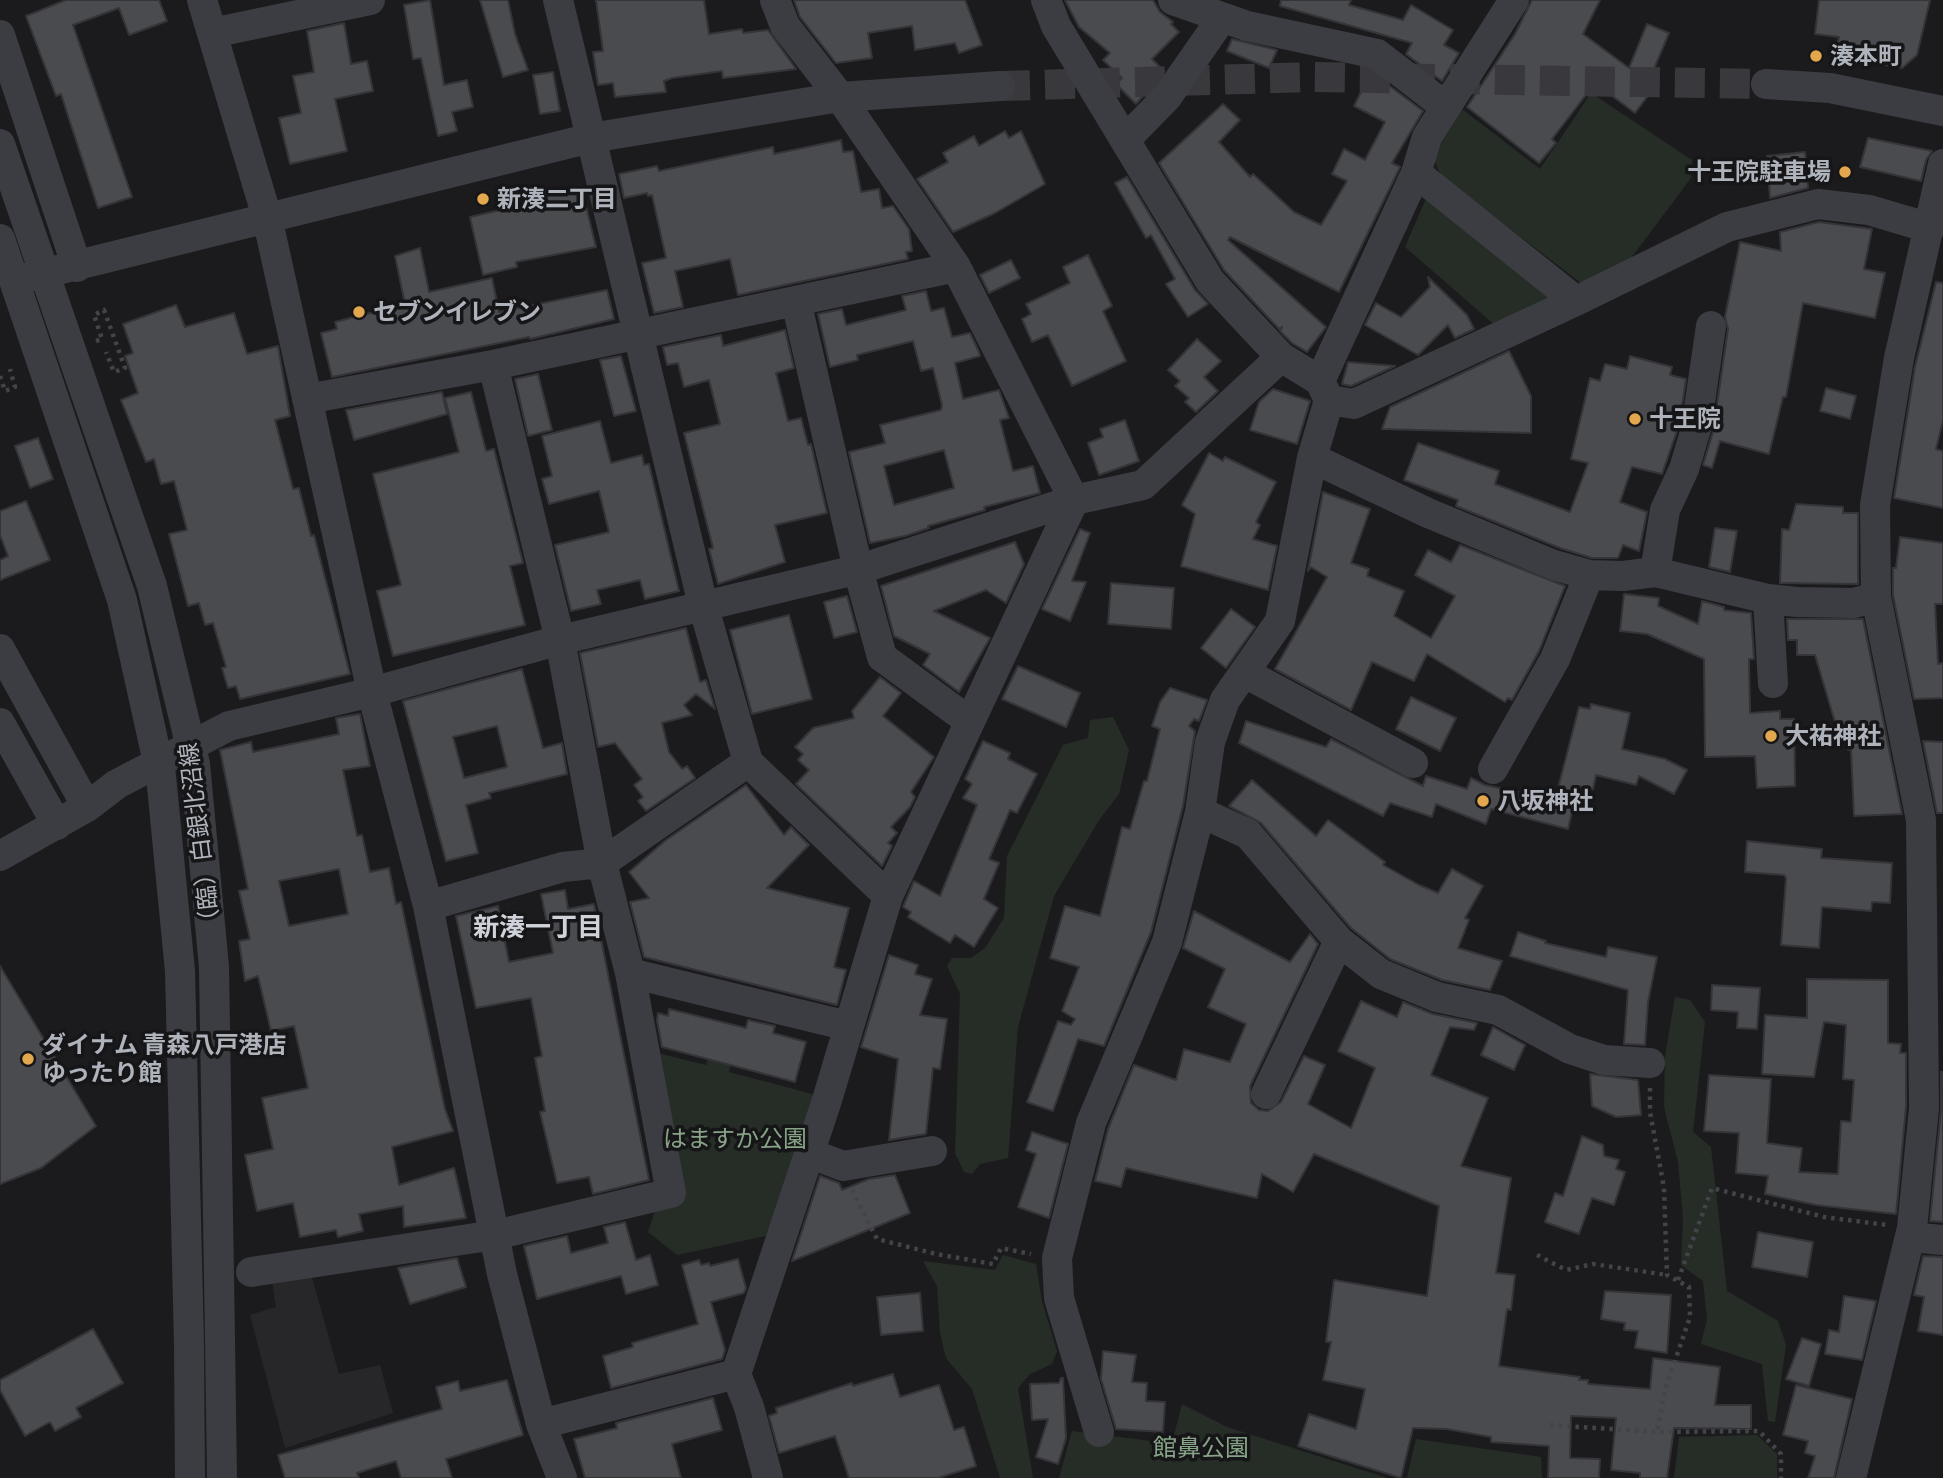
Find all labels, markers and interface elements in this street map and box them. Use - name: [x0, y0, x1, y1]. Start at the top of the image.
- place label: 湊本町: [1830, 42, 1902, 70]
- marker: 湊本町: [1808, 48, 1824, 64]
- place label: 十王院駐車場: [1687, 158, 1831, 186]
- marker: 十王院駐車場: [1837, 164, 1853, 180]
- place label: 新湊二丁目: [497, 185, 617, 213]
- marker: 新湊二丁目: [475, 191, 491, 207]
- place label: セブンイレブン: [373, 298, 541, 326]
- marker: セブンイレブン: [351, 304, 367, 320]
- place label: 十王院: [1649, 405, 1721, 433]
- marker: 十王院: [1627, 411, 1643, 427]
- place label: 大祐神社: [1785, 722, 1881, 750]
- marker: 大祐神社: [1763, 728, 1779, 744]
- street label: （臨）白銀北沼線: [174, 741, 226, 935]
- place label: 八坂神社: [1497, 787, 1593, 815]
- marker: 八坂神社: [1475, 793, 1491, 809]
- district label: 新湊一丁目: [473, 911, 603, 943]
- place label: ダイナム 青森八戸港店 ゆったり館: [42, 1031, 287, 1087]
- marker: ダイナム 青森八戸港店 ゆったり館: [20, 1051, 36, 1067]
- park label: はますか公園: [663, 1125, 807, 1153]
- park label: 館鼻公園: [1153, 1434, 1249, 1462]

